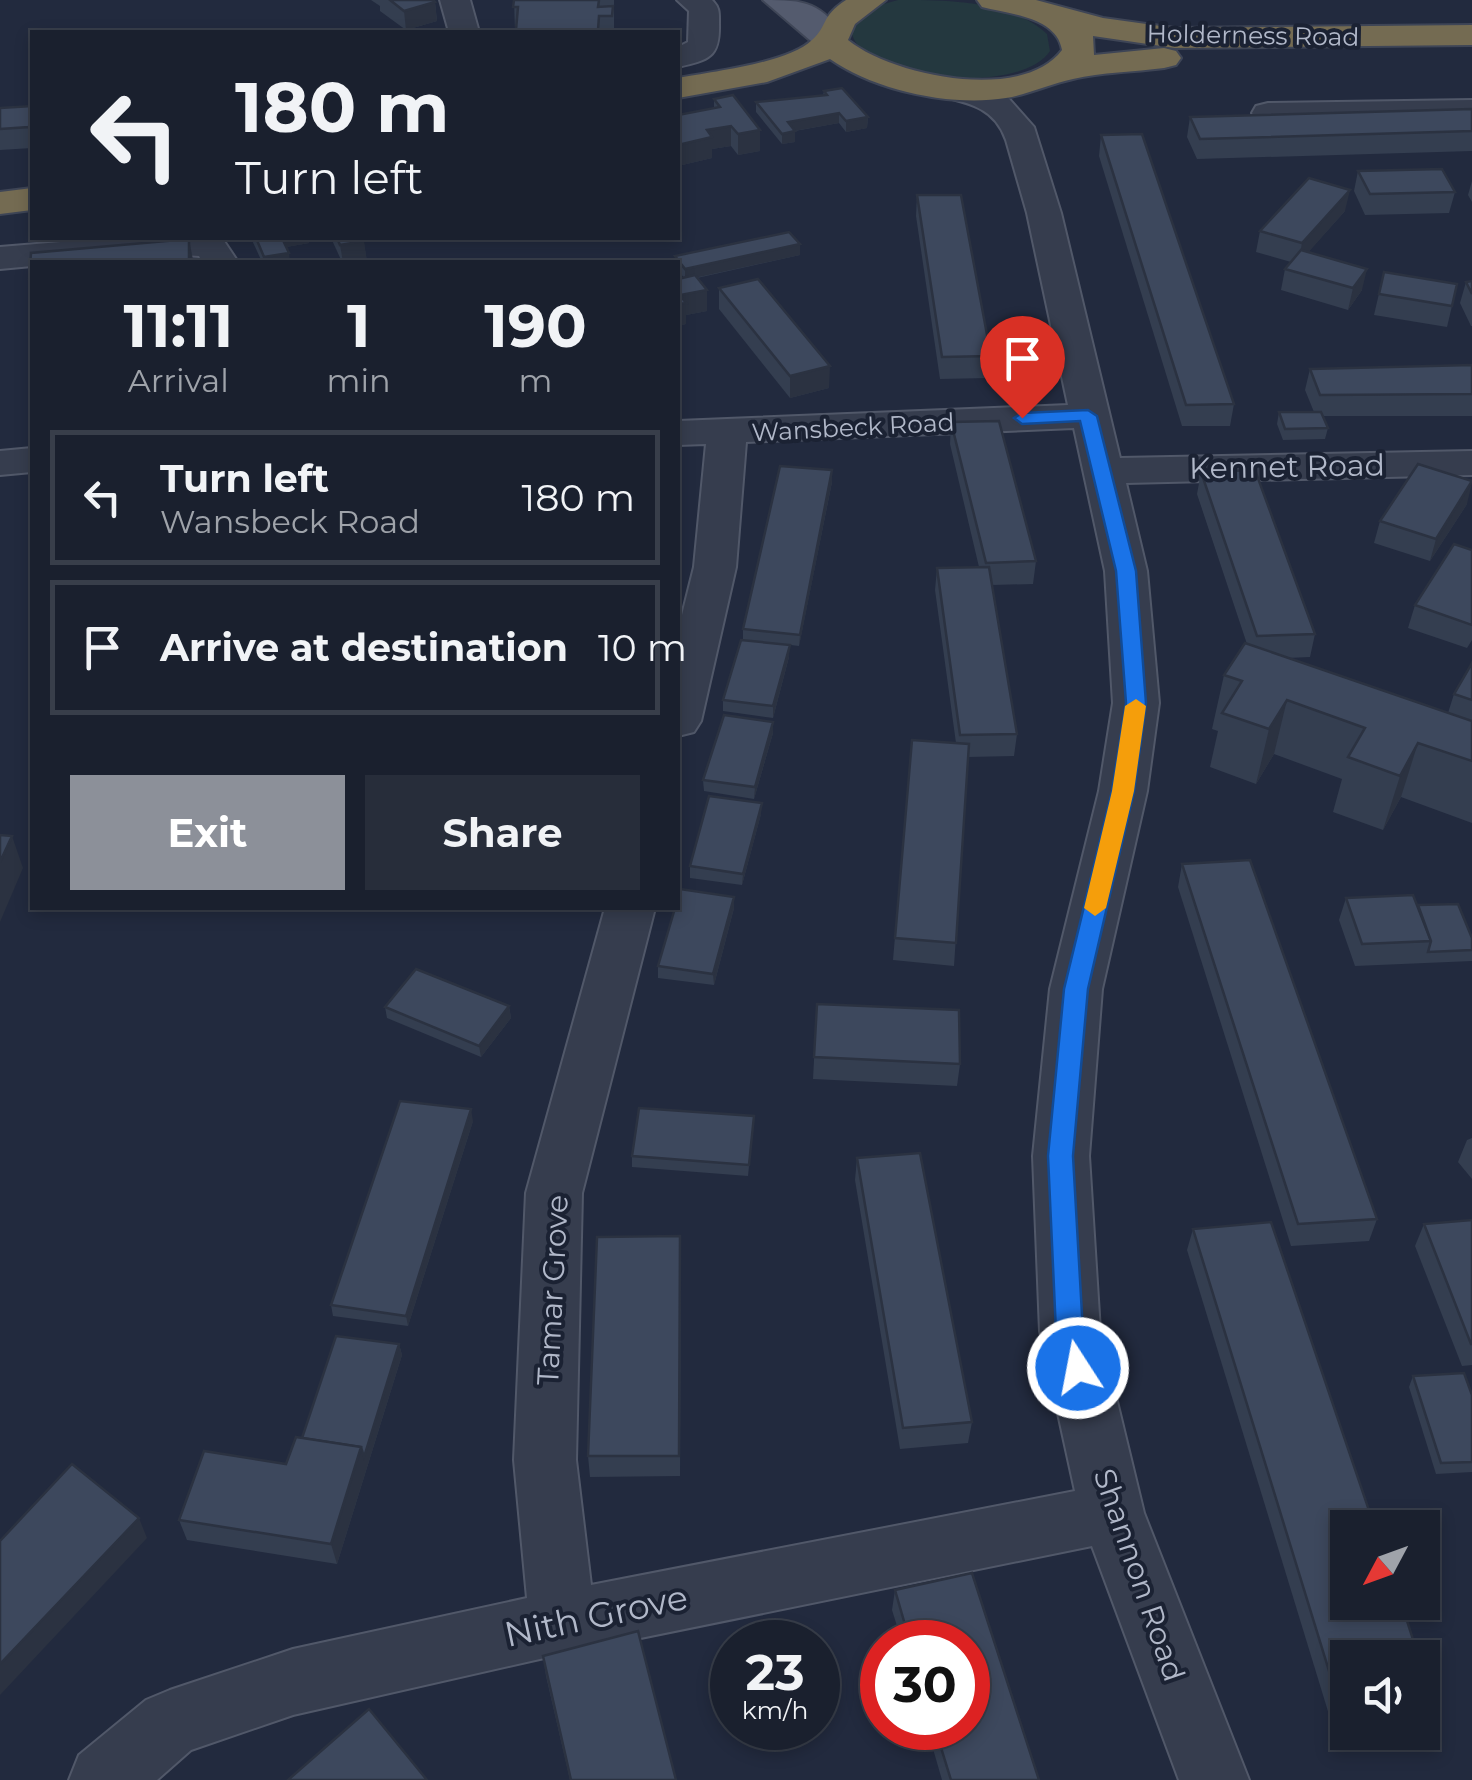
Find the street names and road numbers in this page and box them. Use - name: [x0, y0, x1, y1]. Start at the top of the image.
- street label: Holderness Road: [1146, 18, 1360, 52]
- street label: Wansbeck Road: [751, 407, 955, 447]
- street label: Kennet Road: [1189, 446, 1385, 487]
- street label: Tamar Grove: [529, 1194, 576, 1386]
- street label: Shannon Road: [1086, 1464, 1193, 1686]
- street label: Nith Grove: [500, 1575, 691, 1656]

